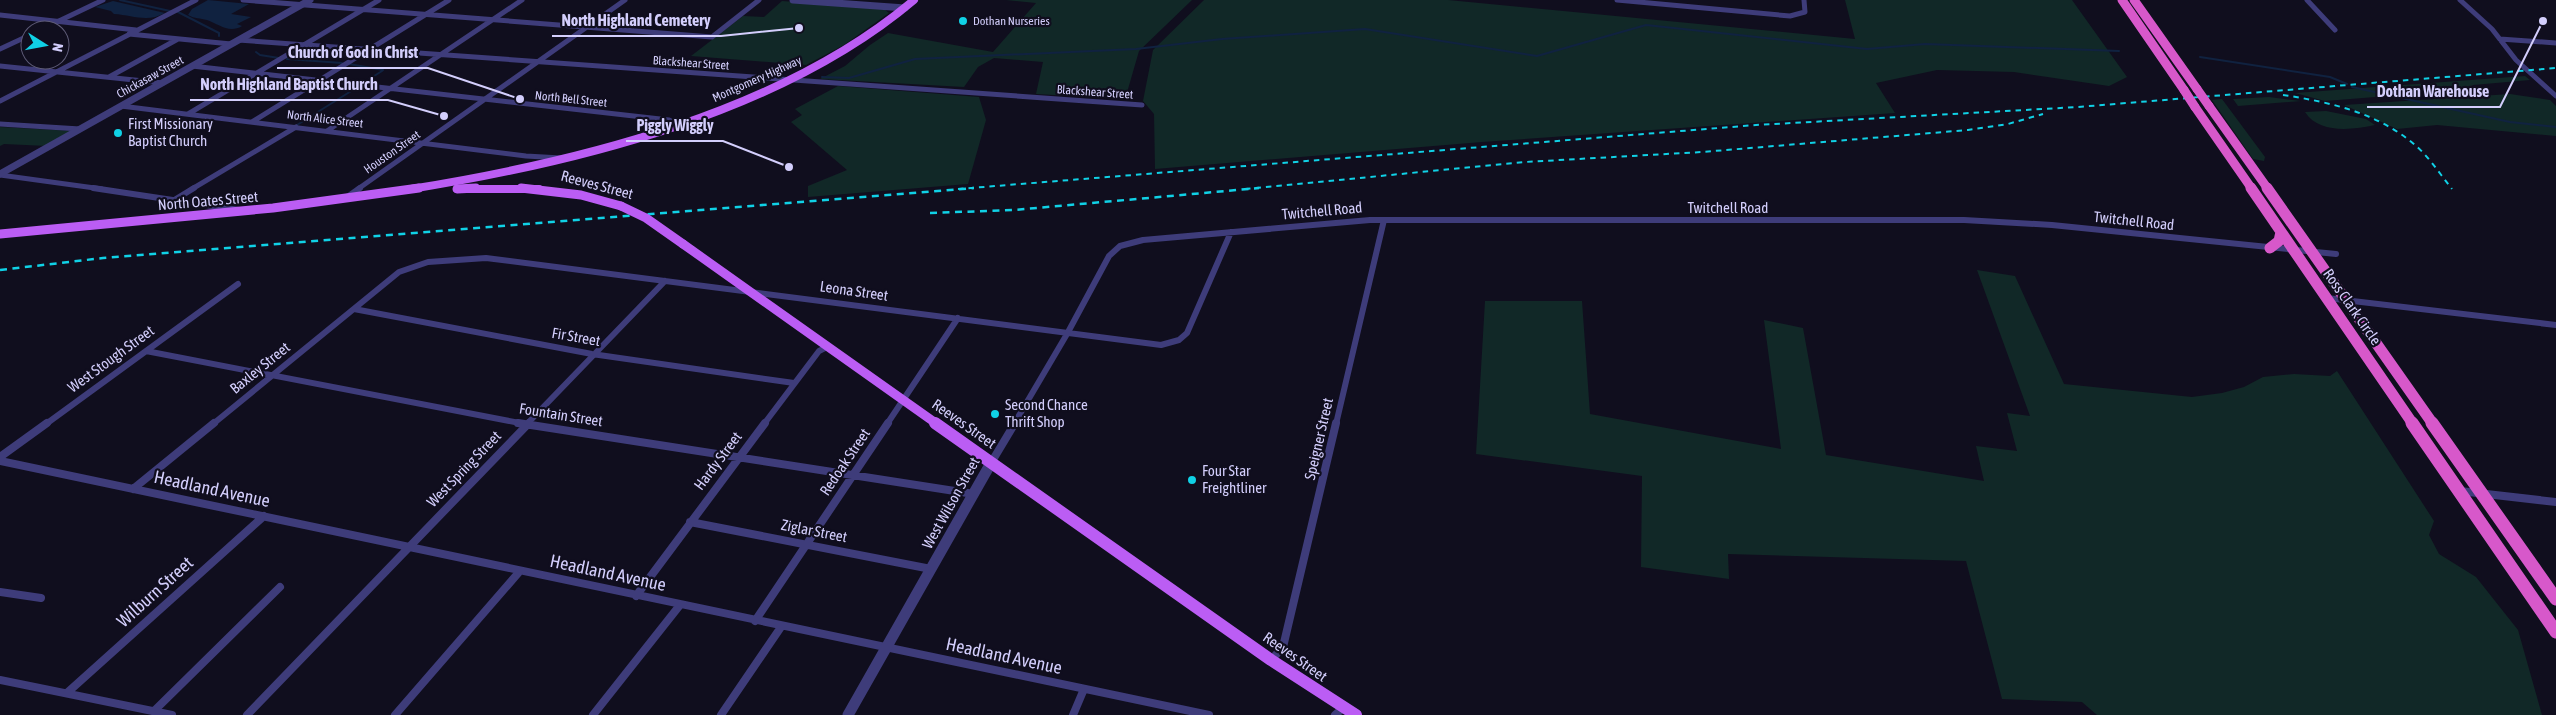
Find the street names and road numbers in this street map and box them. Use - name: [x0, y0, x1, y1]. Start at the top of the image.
- street label: Chickasaw Street: [114, 53, 186, 101]
- street label: Blackshear Street: [652, 53, 730, 73]
- street label: Montgomery Highway: [710, 53, 804, 105]
- street label: Blackshear Street: [1056, 82, 1134, 102]
- street label: North Bell Street: [534, 88, 608, 110]
- street label: North Alice Street: [286, 107, 364, 131]
- street label: Houston Street: [361, 127, 423, 176]
- street label: Reeves Street: [559, 167, 635, 202]
- street label: North Oates Street: [157, 188, 259, 213]
- street label: Twitchell Road: [1281, 199, 1363, 222]
- street label: Twitchell Road: [1688, 199, 1768, 216]
- street label: Twitchell Road: [2093, 208, 2175, 233]
- street label: Ross Clark Circle: [2320, 265, 2385, 348]
- street label: Leona Street: [819, 277, 889, 304]
- street label: West Stough Street: [64, 322, 157, 396]
- street label: Fir Street: [551, 324, 602, 349]
- street label: Baxley Street: [226, 338, 293, 397]
- street label: Reeves Street: [929, 395, 999, 452]
- street label: Speigner Street: [1301, 396, 1336, 482]
- street label: Fountain Street: [518, 400, 604, 429]
- street label: Redoak Street: [816, 425, 873, 498]
- street label: West Spring Street: [423, 427, 504, 510]
- street label: Hardy Street: [690, 428, 745, 493]
- street label: West Wilson Street: [918, 454, 983, 551]
- street label: Headland Avenue: [152, 466, 272, 511]
- street label: Ziglar Street: [780, 516, 849, 545]
- street label: Headland Avenue: [548, 550, 668, 595]
- street label: Wilburn Street: [112, 552, 197, 631]
- street label: Reeves Street: [1260, 628, 1330, 685]
- street label: Headland Avenue: [944, 633, 1064, 678]

